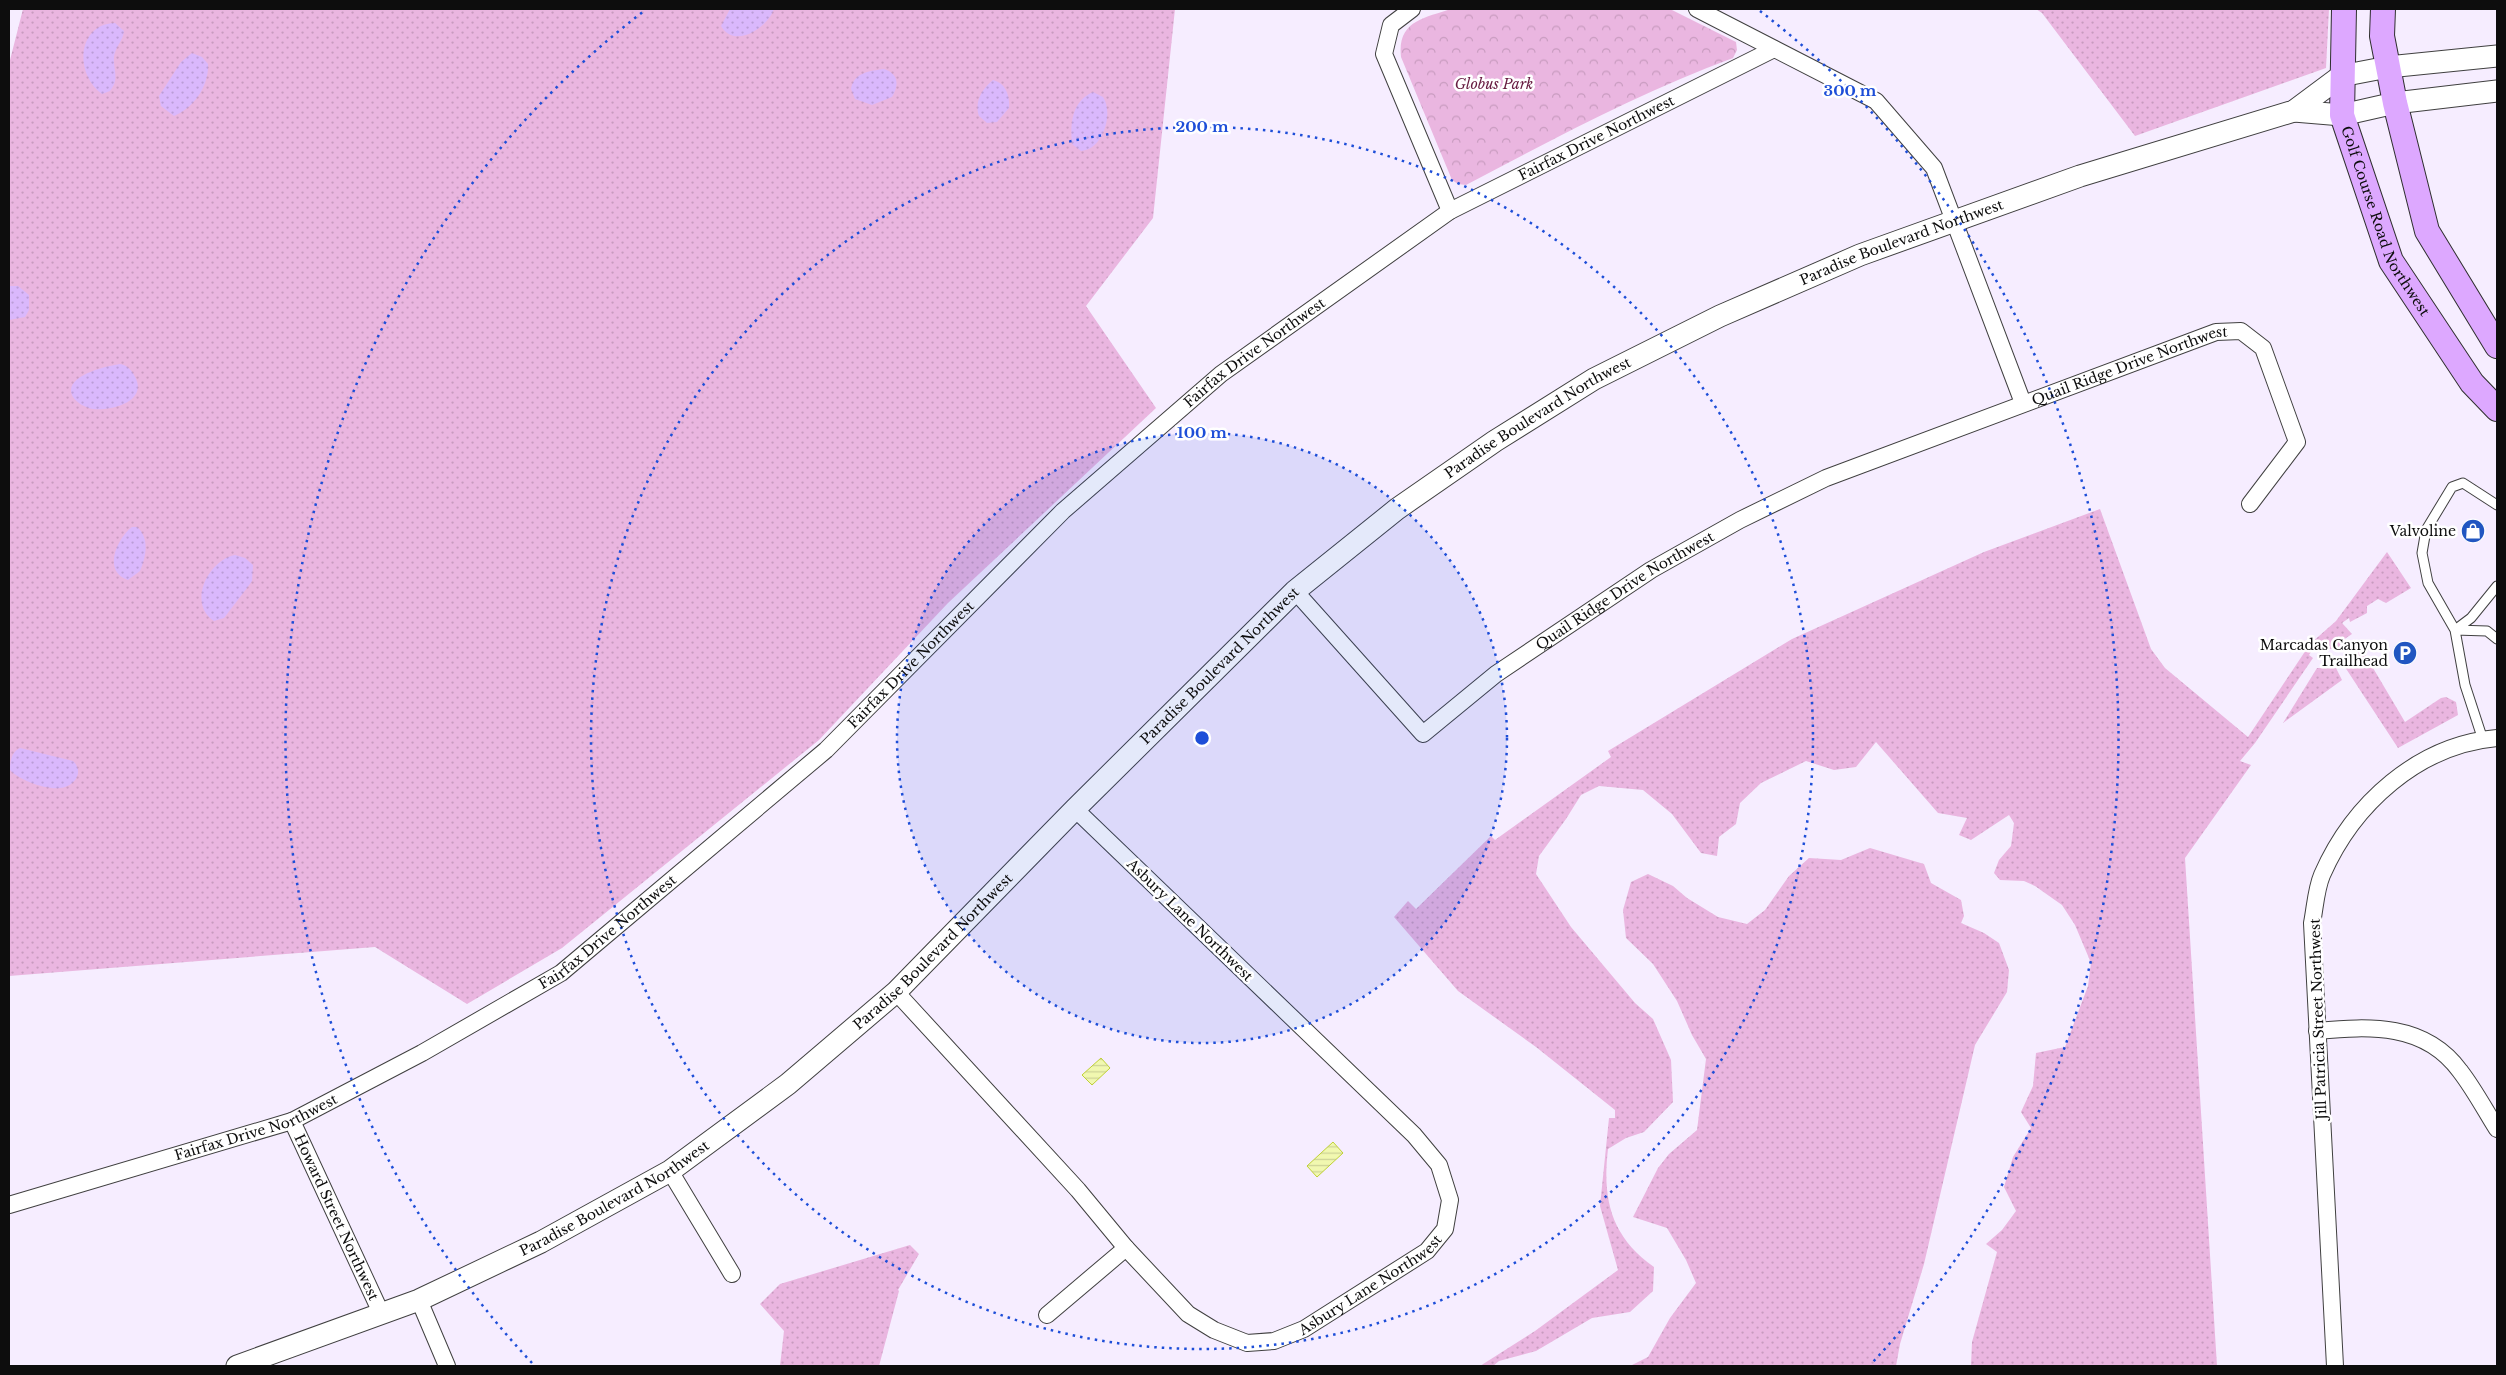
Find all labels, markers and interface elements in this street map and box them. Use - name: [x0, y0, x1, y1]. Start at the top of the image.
- park label: Globus Park: [1455, 75, 1533, 93]
- text: 300 m: [1824, 81, 1877, 100]
- street label: Fairfax Drive Northwest: [1515, 91, 1678, 184]
- text: 200 m: [1176, 117, 1229, 136]
- street label: Golf Course Road Northwest: [2337, 123, 2434, 320]
- street label: Paradise Boulevard Northwest: [1797, 195, 2006, 289]
- street label: Fairfax Drive Northwest: [1180, 293, 1329, 411]
- street label: Quail Ridge Drive Northwest: [2029, 323, 2229, 409]
- street label: Paradise Boulevard Northwest: [1441, 353, 1635, 482]
- text: 100 m: [1177, 423, 1227, 442]
- shop icon: Valvoline: [2460, 518, 2486, 544]
- place label: Valvoline: [2389, 522, 2456, 540]
- street label: Quail Ridge Drive Northwest: [1532, 527, 1718, 654]
- street label: Paradise Boulevard Northwest: [1136, 583, 1303, 748]
- street label: Fairfax Drive Northwest: [844, 597, 978, 732]
- place label: Marcadas Canyon Trailhead: [2260, 636, 2389, 670]
- parking icon: Marcadas Canyon Trailhead: [2392, 640, 2418, 666]
- centre of rings: [1193, 729, 1211, 747]
- street label: Asbury Lane Northwest: [1122, 854, 1257, 986]
- street label: Paradise Boulevard Northwest: [849, 869, 1017, 1034]
- street label: Fairfax Drive Northwest: [535, 870, 680, 993]
- street label: Jill Patricia Street Northwest: [2305, 917, 2331, 1122]
- street label: Fairfax Drive Northwest: [172, 1090, 341, 1164]
- street label: Howard Street Northwest: [290, 1131, 383, 1304]
- street label: Paradise Boulevard Northwest: [517, 1136, 713, 1260]
- street label: Asbury Lane Northwest: [1295, 1230, 1446, 1340]

